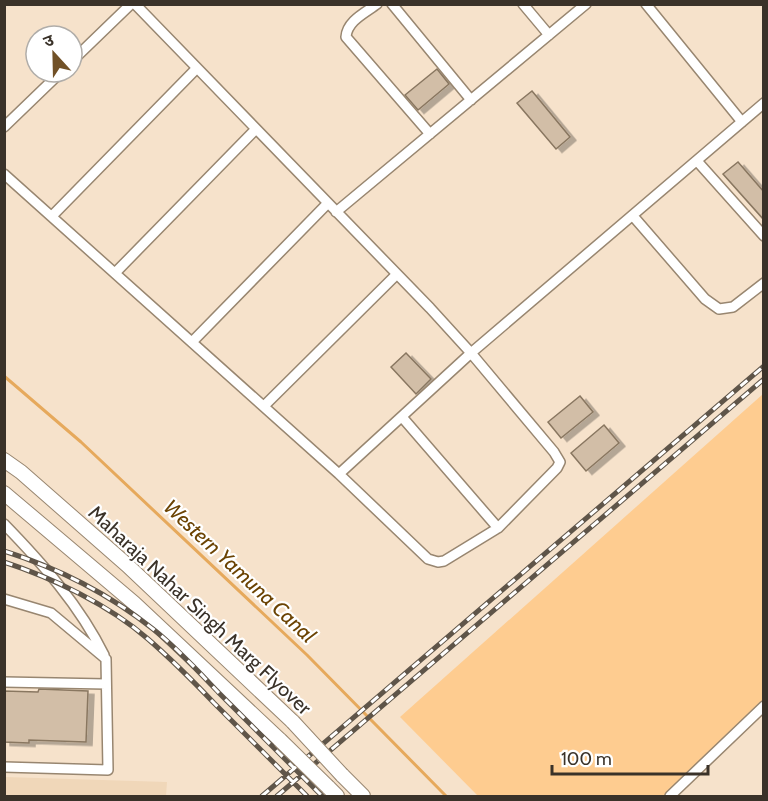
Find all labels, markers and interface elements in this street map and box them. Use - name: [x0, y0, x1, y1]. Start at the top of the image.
- north arrow: [24, 24, 84, 84]
- text: उ: [41, 30, 57, 51]
- water label: Western Yamuna Canal: [159, 494, 321, 648]
- street label: Maharaja Nahar Singh Marg Flyover: [84, 500, 317, 720]
- scale bar: [552, 738, 708, 776]
- text: 100 m: [561, 748, 612, 770]

